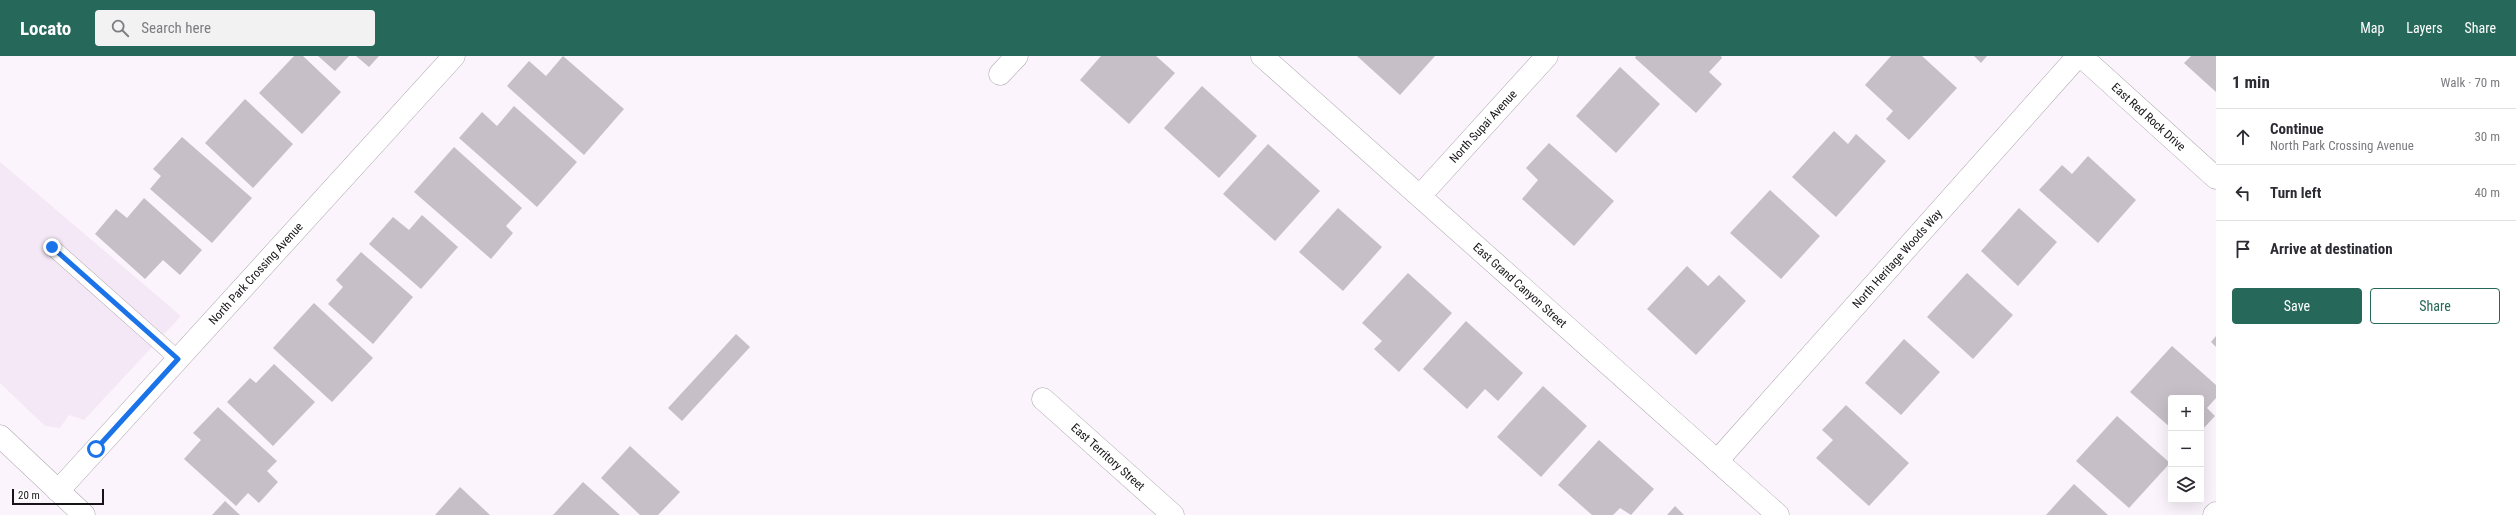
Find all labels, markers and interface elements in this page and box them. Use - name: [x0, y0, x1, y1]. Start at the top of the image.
- search box: [95, 10, 375, 46]
- text: Locato: [20, 17, 71, 40]
- icon: search: [109, 17, 131, 39]
- text: Search here: [141, 19, 211, 37]
- text: Map: [2360, 20, 2384, 36]
- text: Layers: [2406, 20, 2443, 36]
- text: Share: [2465, 20, 2496, 36]
- text: 1 min: [2232, 72, 2270, 92]
- text: Walk · 70 m: [2440, 75, 2500, 90]
- street label: East Red Rock Drive: [2109, 80, 2188, 154]
- street label: North Supai Avenue: [1447, 87, 1520, 166]
- text: Continue: [2270, 120, 2324, 138]
- icon: ahead: [2232, 126, 2254, 148]
- text: 30 m: [2474, 129, 2500, 144]
- text: North Park Crossing Avenue: [2270, 138, 2414, 153]
- icon: left: [2232, 182, 2254, 204]
- text: Turn left: [2270, 184, 2321, 202]
- text: 40 m: [2474, 185, 2500, 200]
- street label: North Heritage Woods Way: [1850, 206, 1945, 311]
- street label: North Park Crossing Avenue: [206, 219, 306, 327]
- route end: [43, 238, 61, 256]
- icon: arrive: [2232, 238, 2254, 260]
- street label: East Grand Canyon Street: [1470, 240, 1570, 331]
- text: Arrive at destination: [2270, 240, 2393, 258]
- button: Save: [2232, 288, 2362, 324]
- button: Share: [2370, 288, 2500, 324]
- map controls: [2168, 395, 2204, 503]
- button: +: [2168, 395, 2204, 431]
- street label: East Territory Street: [1068, 420, 1148, 494]
- button: −: [2168, 431, 2204, 467]
- route start: [87, 440, 105, 458]
- button: layers: [2168, 467, 2204, 503]
- scale bar: [12, 487, 104, 506]
- text: 20 m: [18, 489, 40, 502]

